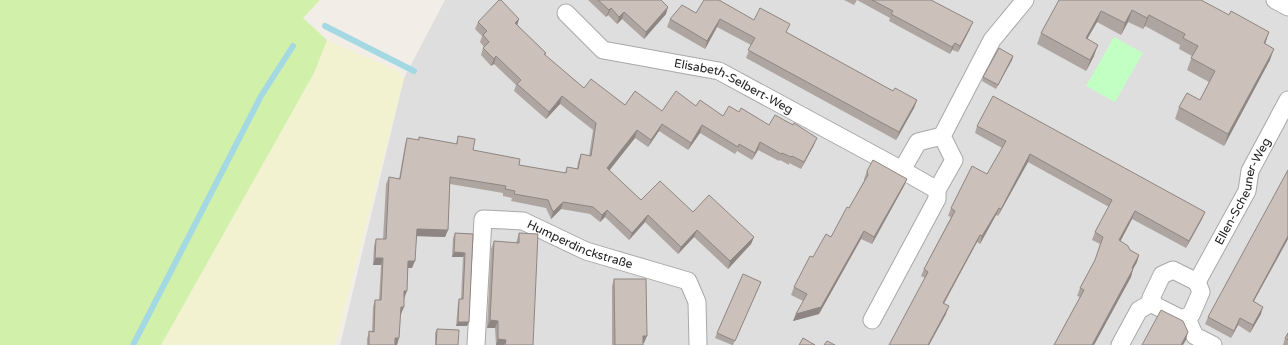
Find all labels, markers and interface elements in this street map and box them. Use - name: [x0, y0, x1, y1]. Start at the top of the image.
- street label: Elisabeth-Selbert-Weg: [673, 56, 795, 117]
- street label: Ellen-Scheuner-Weg: [1212, 135, 1274, 247]
- street label: Humperdinckstraße: [525, 217, 634, 271]

